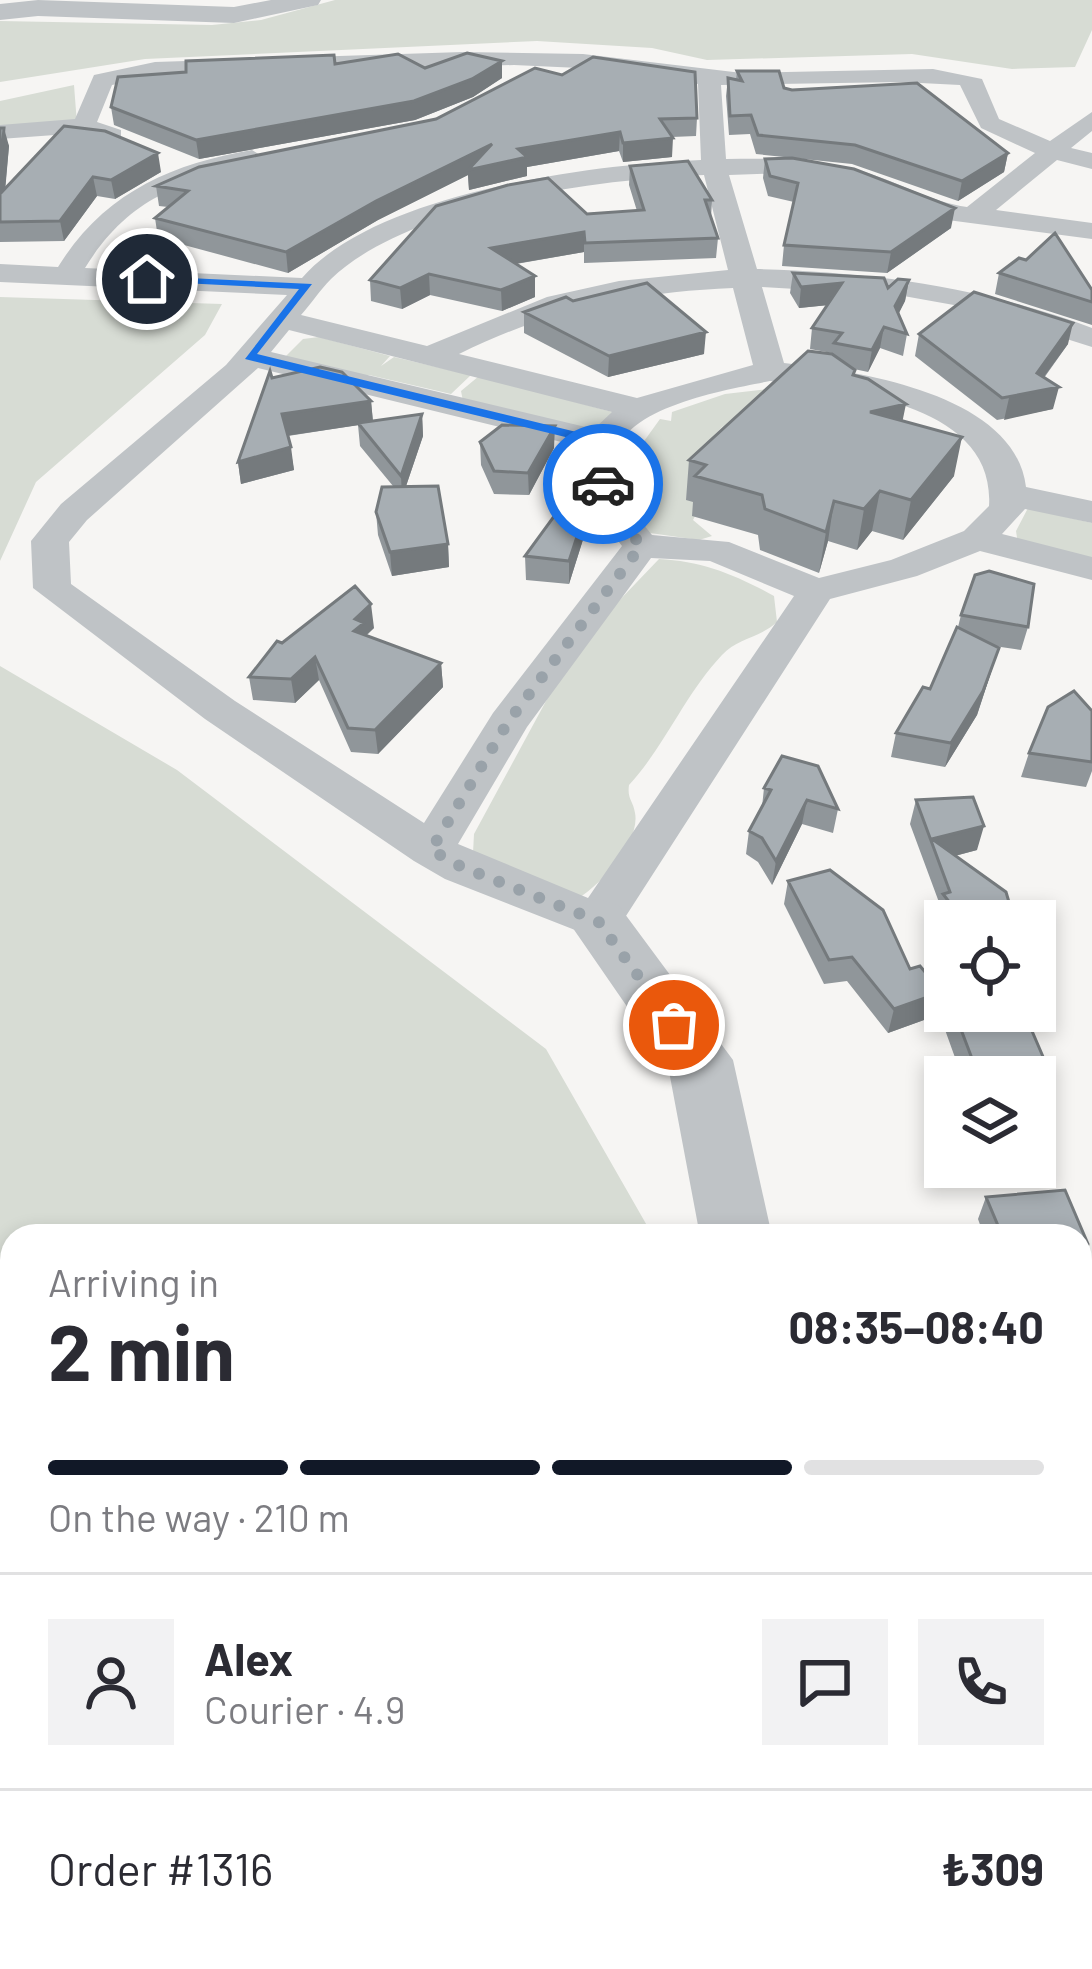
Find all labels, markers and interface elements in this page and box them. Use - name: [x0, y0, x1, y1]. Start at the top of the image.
- pin: [96, 228, 198, 330]
- icon: home: [114, 246, 180, 312]
- courier: [543, 424, 663, 544]
- icon: car: [570, 451, 636, 517]
- map controls: [924, 900, 1056, 1188]
- button: locate: [924, 900, 1056, 1032]
- pin: [623, 974, 725, 1076]
- icon: bag: [641, 992, 707, 1058]
- button: layers: [924, 1056, 1056, 1188]
- text: Arriving in: [48, 1258, 219, 1305]
- text: 08:35–08:40: [788, 1299, 1044, 1353]
- text: 2 min: [48, 1303, 235, 1397]
- text: On the way · 210 m: [48, 1493, 350, 1540]
- button: person: [48, 1619, 174, 1745]
- button: chat: [762, 1619, 888, 1745]
- button: phone: [918, 1619, 1044, 1745]
- text: Alex: [204, 1631, 293, 1685]
- text: Courier · 4.9: [204, 1685, 405, 1732]
- text: Order #1316: [48, 1841, 273, 1895]
- text: ₺309: [941, 1841, 1044, 1895]

